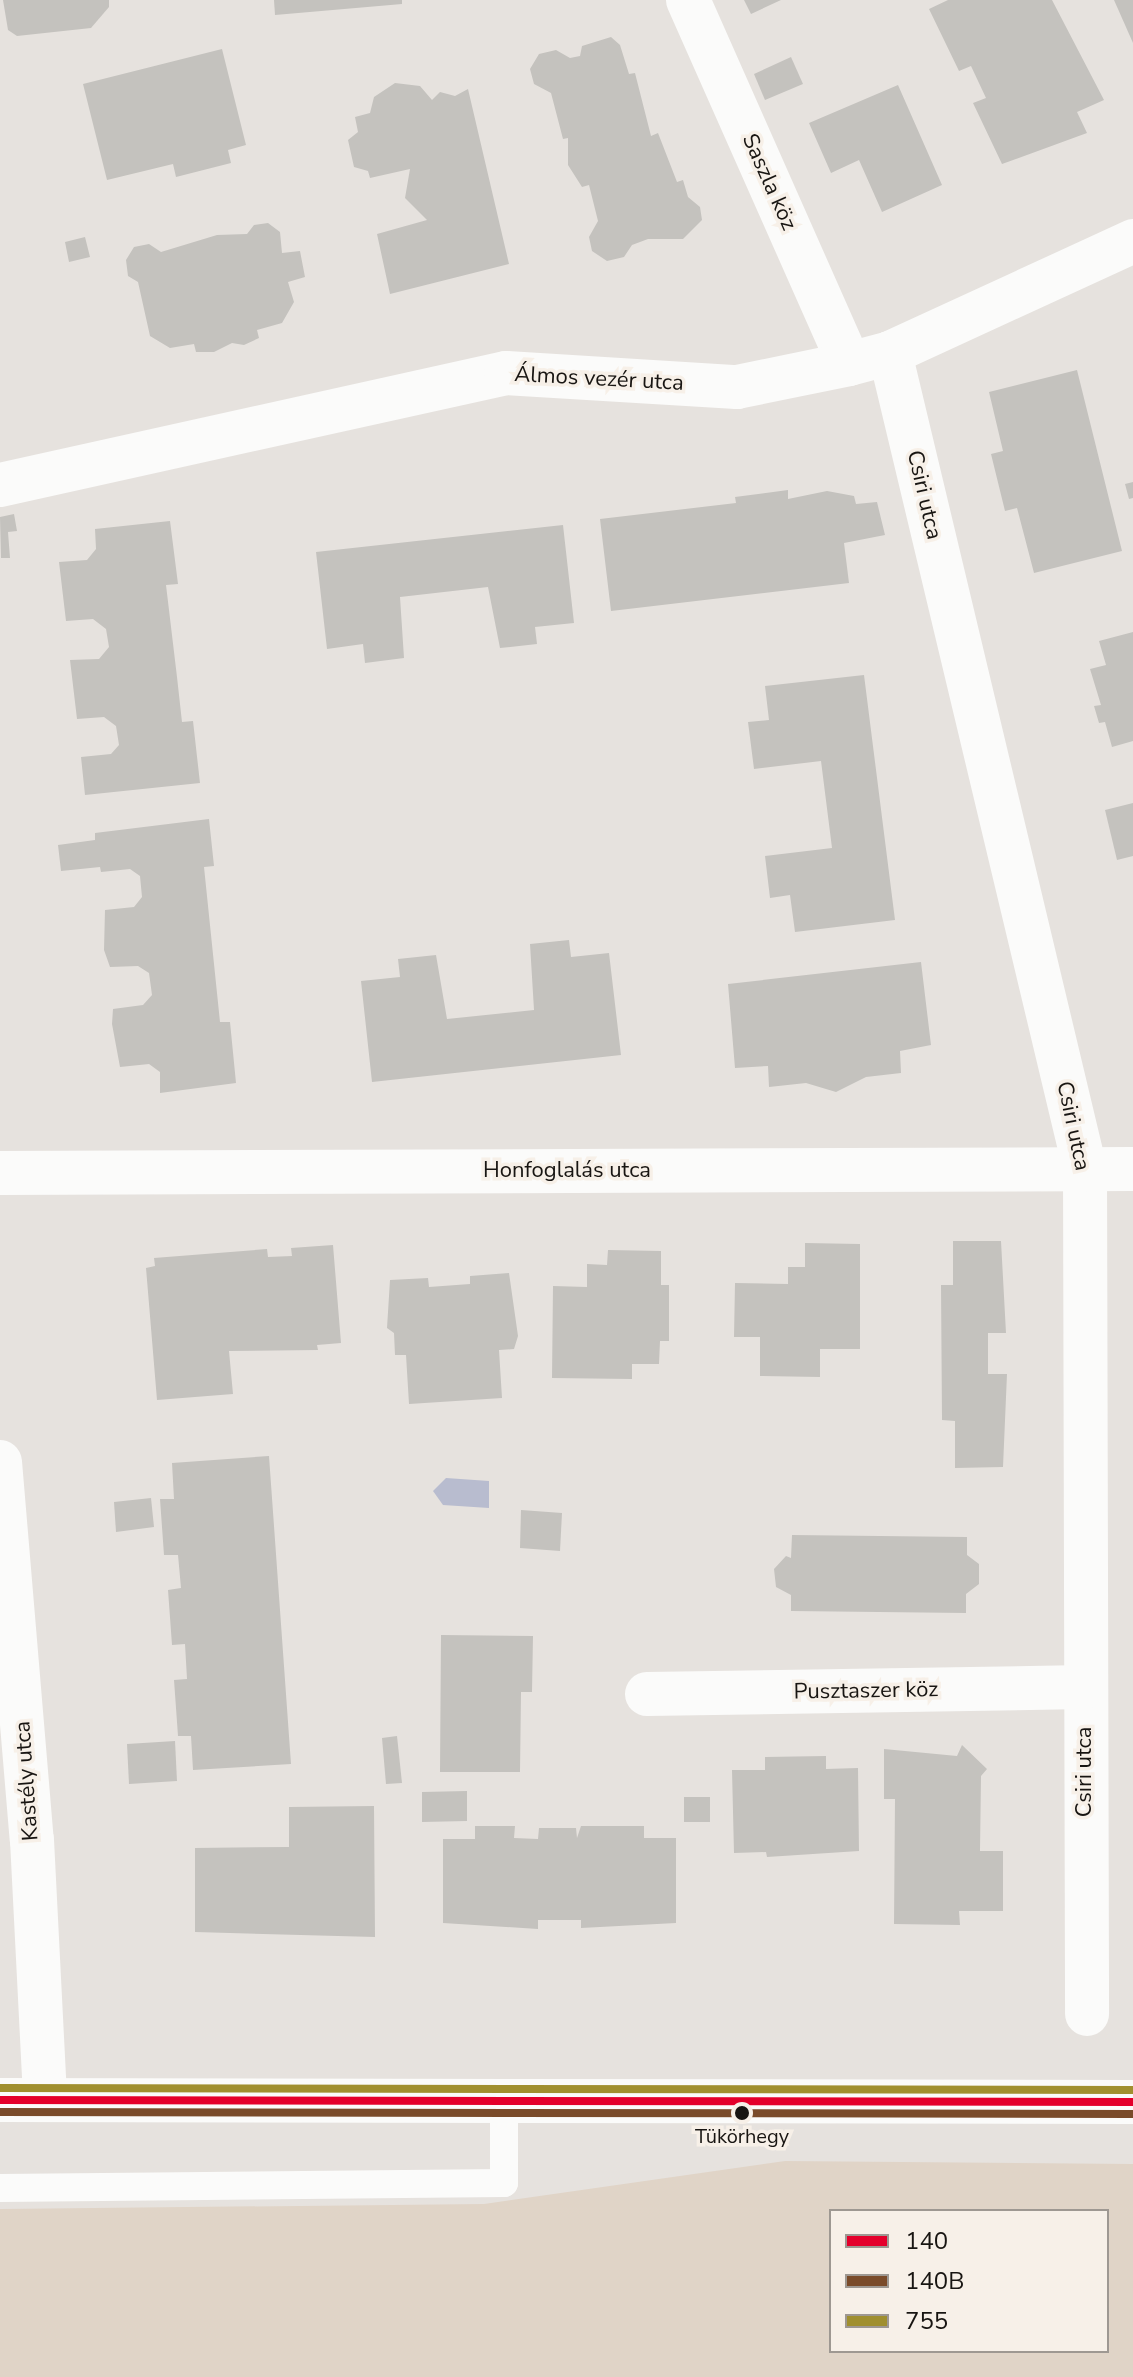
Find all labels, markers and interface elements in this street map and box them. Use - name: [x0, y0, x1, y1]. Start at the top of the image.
- street label: Saszla köz: [736, 130, 802, 234]
- street label: Álmos vezér utca: [514, 361, 684, 397]
- street label: Csiri utca: [901, 448, 947, 542]
- street label: Csiri utca: [1051, 1079, 1095, 1173]
- street label: Honfoglalás utca: [483, 1158, 651, 1184]
- street label: Pusztaszer köz: [793, 1677, 939, 1705]
- street label: Kastély utca: [10, 1720, 44, 1842]
- street label: Csiri utca: [1072, 1727, 1098, 1817]
- marker: Tükörhegy: [734, 2105, 750, 2121]
- place label: Tükörhegy: [695, 2124, 789, 2148]
- legend: [829, 2209, 1109, 2353]
- text: 140: [905, 2225, 948, 2257]
- text: 140B: [905, 2265, 964, 2297]
- text: 755: [905, 2305, 948, 2337]

